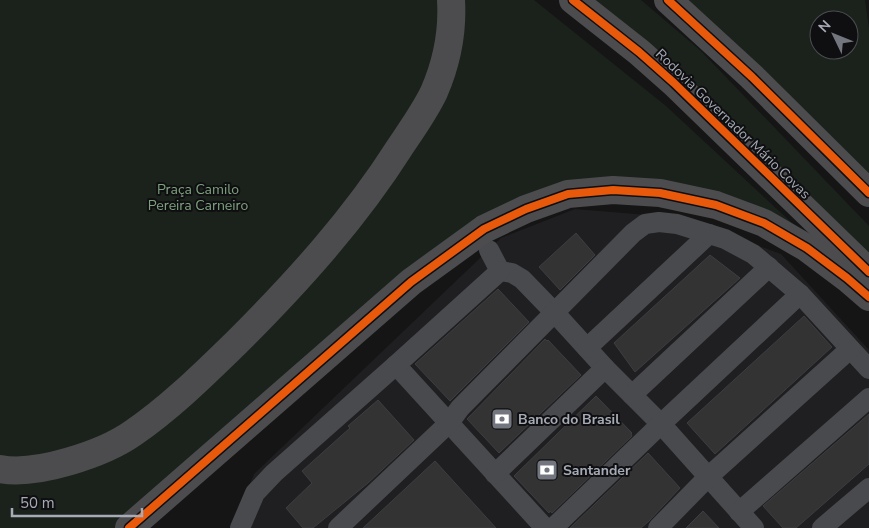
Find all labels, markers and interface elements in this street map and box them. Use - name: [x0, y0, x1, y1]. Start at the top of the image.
- north arrow: [809, 10, 859, 60]
- text: N: [814, 16, 835, 37]
- street label: Rodovia Governador Mário Covas: [651, 45, 815, 203]
- park label: Praça Camilo Pereira Carneiro: [148, 180, 248, 215]
- bank icon: Banco do Brasil: [490, 407, 514, 431]
- place label: Banco do Brasil: [518, 410, 620, 429]
- bank icon: Santander: [535, 458, 559, 482]
- place label: Santander: [563, 461, 631, 480]
- scale bar: [12, 486, 142, 518]
- text: 50 m: [20, 493, 55, 513]

